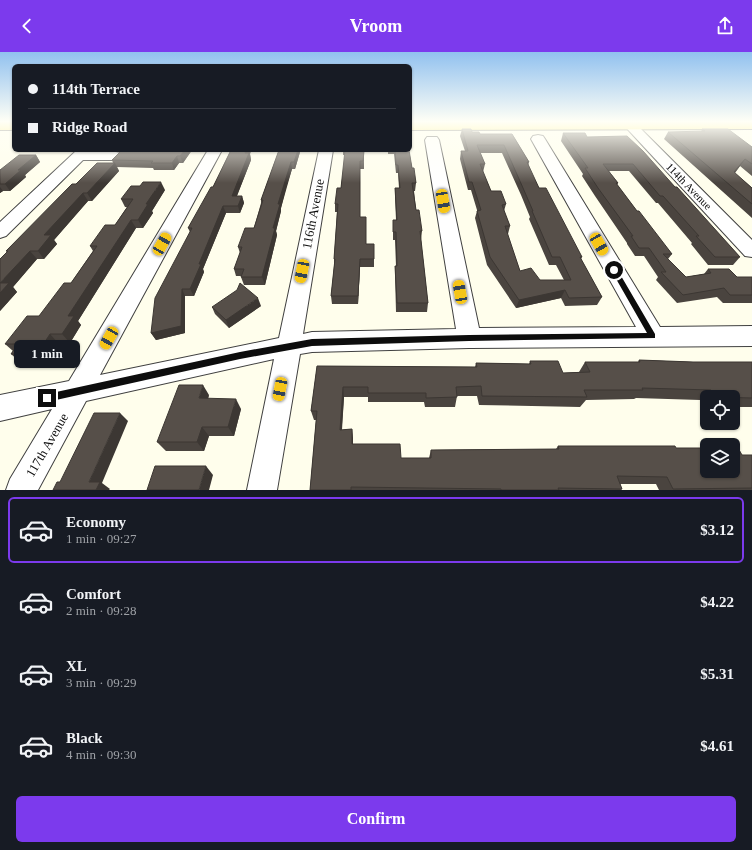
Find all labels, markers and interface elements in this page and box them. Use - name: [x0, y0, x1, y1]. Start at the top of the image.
- icon: back: [16, 15, 38, 37]
- icon: share: [714, 15, 736, 37]
- text: Vroom: [350, 16, 402, 36]
- text: 114th Terrace: [52, 81, 140, 97]
- text: Ridge Road: [52, 119, 127, 135]
- street label: 114th Avenue: [664, 160, 714, 212]
- street label: 116th Avenue: [299, 177, 327, 250]
- car: [435, 188, 451, 214]
- car: [151, 231, 173, 257]
- car: [588, 231, 610, 257]
- car: [294, 258, 310, 284]
- route start: [605, 261, 623, 279]
- car: [452, 279, 468, 305]
- car: [98, 325, 120, 351]
- callout: 1 min: [14, 340, 80, 368]
- text: 1 min: [31, 346, 63, 361]
- car: [272, 376, 288, 402]
- route end: [38, 389, 56, 407]
- map controls: [700, 390, 740, 478]
- button: locate: [700, 390, 740, 430]
- street label: 117th Avenue: [23, 410, 71, 480]
- button: layers: [700, 438, 740, 478]
- icon: car: [18, 512, 54, 548]
- text: Economy: [66, 514, 126, 530]
- text: $3.12: [700, 522, 734, 538]
- text: 1 min · 09:27: [66, 531, 136, 546]
- icon: car: [18, 584, 54, 620]
- text: Comfort: [66, 586, 121, 602]
- text: $4.22: [700, 594, 734, 610]
- text: 2 min · 09:28: [66, 603, 136, 618]
- icon: car: [18, 656, 54, 692]
- text: XL: [66, 658, 87, 674]
- text: $5.31: [700, 666, 734, 682]
- text: 3 min · 09:29: [66, 675, 136, 690]
- icon: car: [18, 728, 54, 764]
- text: Black: [66, 730, 103, 746]
- text: $4.61: [700, 738, 734, 754]
- text: 4 min · 09:30: [66, 747, 136, 762]
- button: Confirm: [16, 796, 736, 842]

